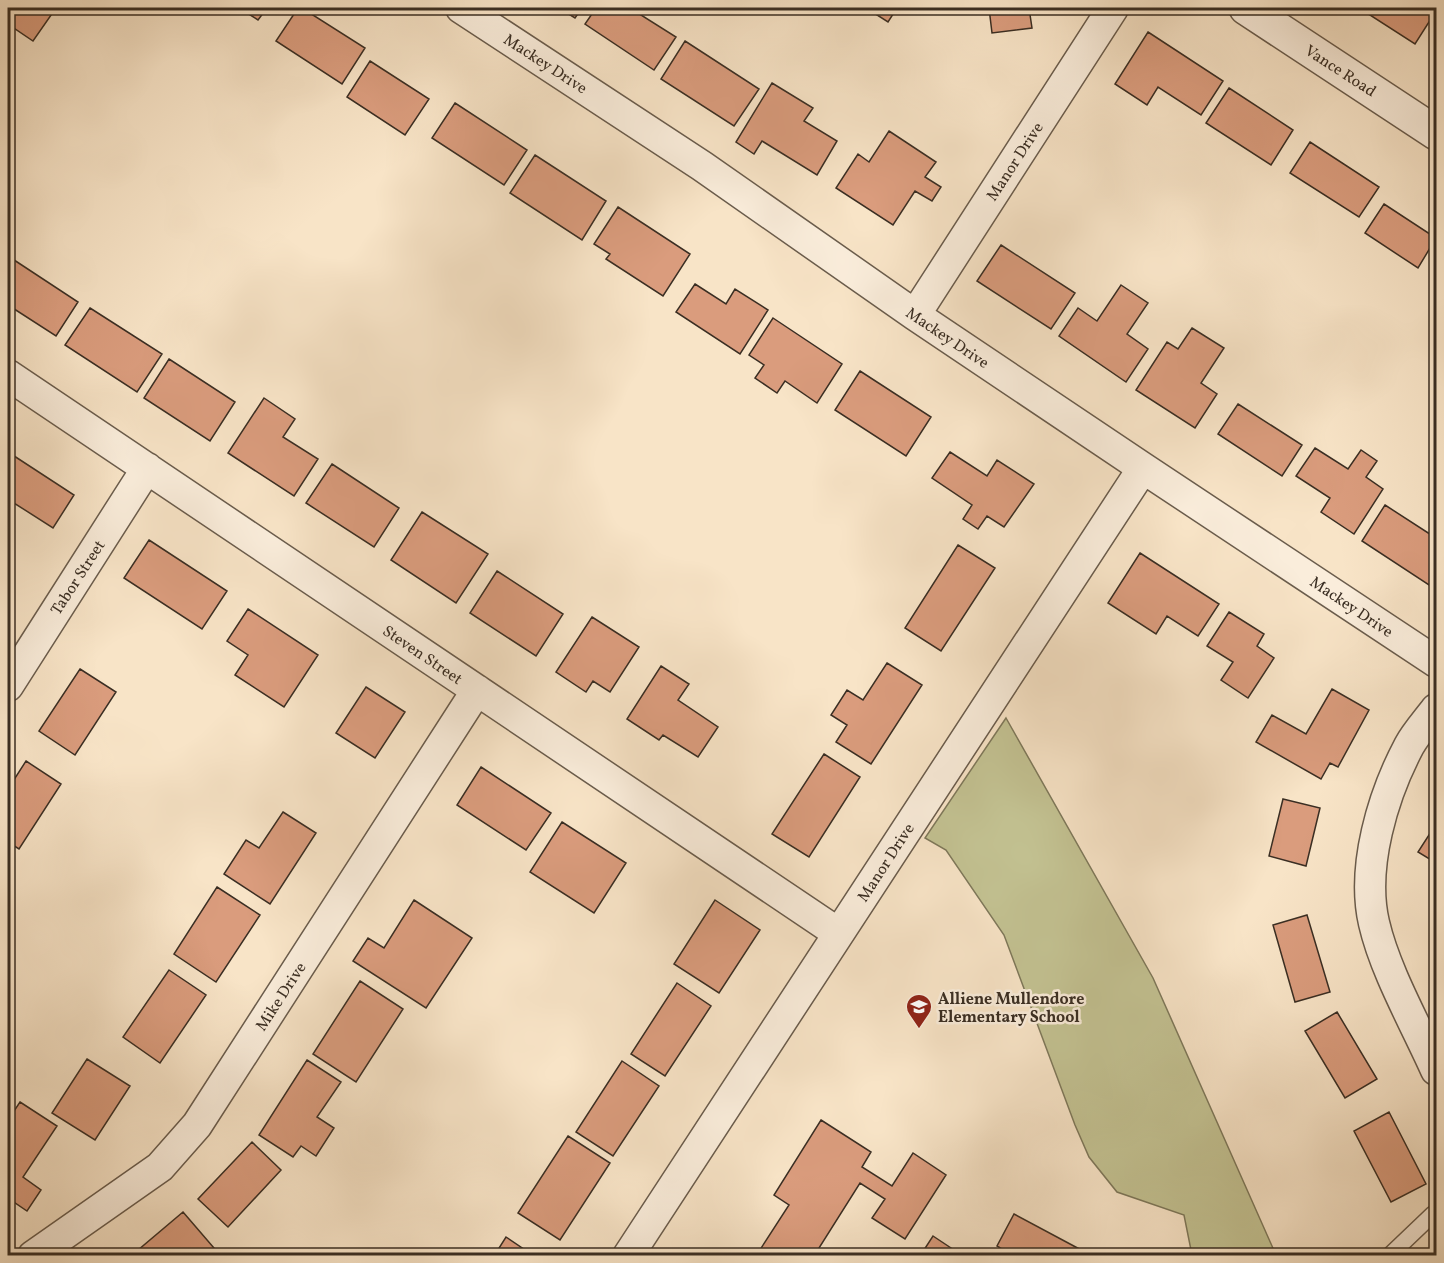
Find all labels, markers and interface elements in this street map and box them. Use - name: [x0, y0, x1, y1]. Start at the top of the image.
- street label: Mackey Drive: [499, 29, 591, 100]
- street label: Vance Road: [1300, 40, 1380, 103]
- street label: Manor Drive: [982, 118, 1049, 206]
- street label: Mackey Drive: [901, 303, 993, 375]
- street label: Tabor Street: [46, 536, 111, 620]
- street label: Mackey Drive: [1305, 572, 1397, 644]
- street label: Steven Street: [377, 621, 467, 691]
- street label: Manor Drive: [853, 819, 920, 907]
- street label: Mike Drive: [251, 958, 312, 1036]
- place label: Alliene Mullendore Elementary School: [938, 989, 1084, 1029]
- school or university icon: Alliene Mullendore Elementary School: [904, 992, 934, 1030]

